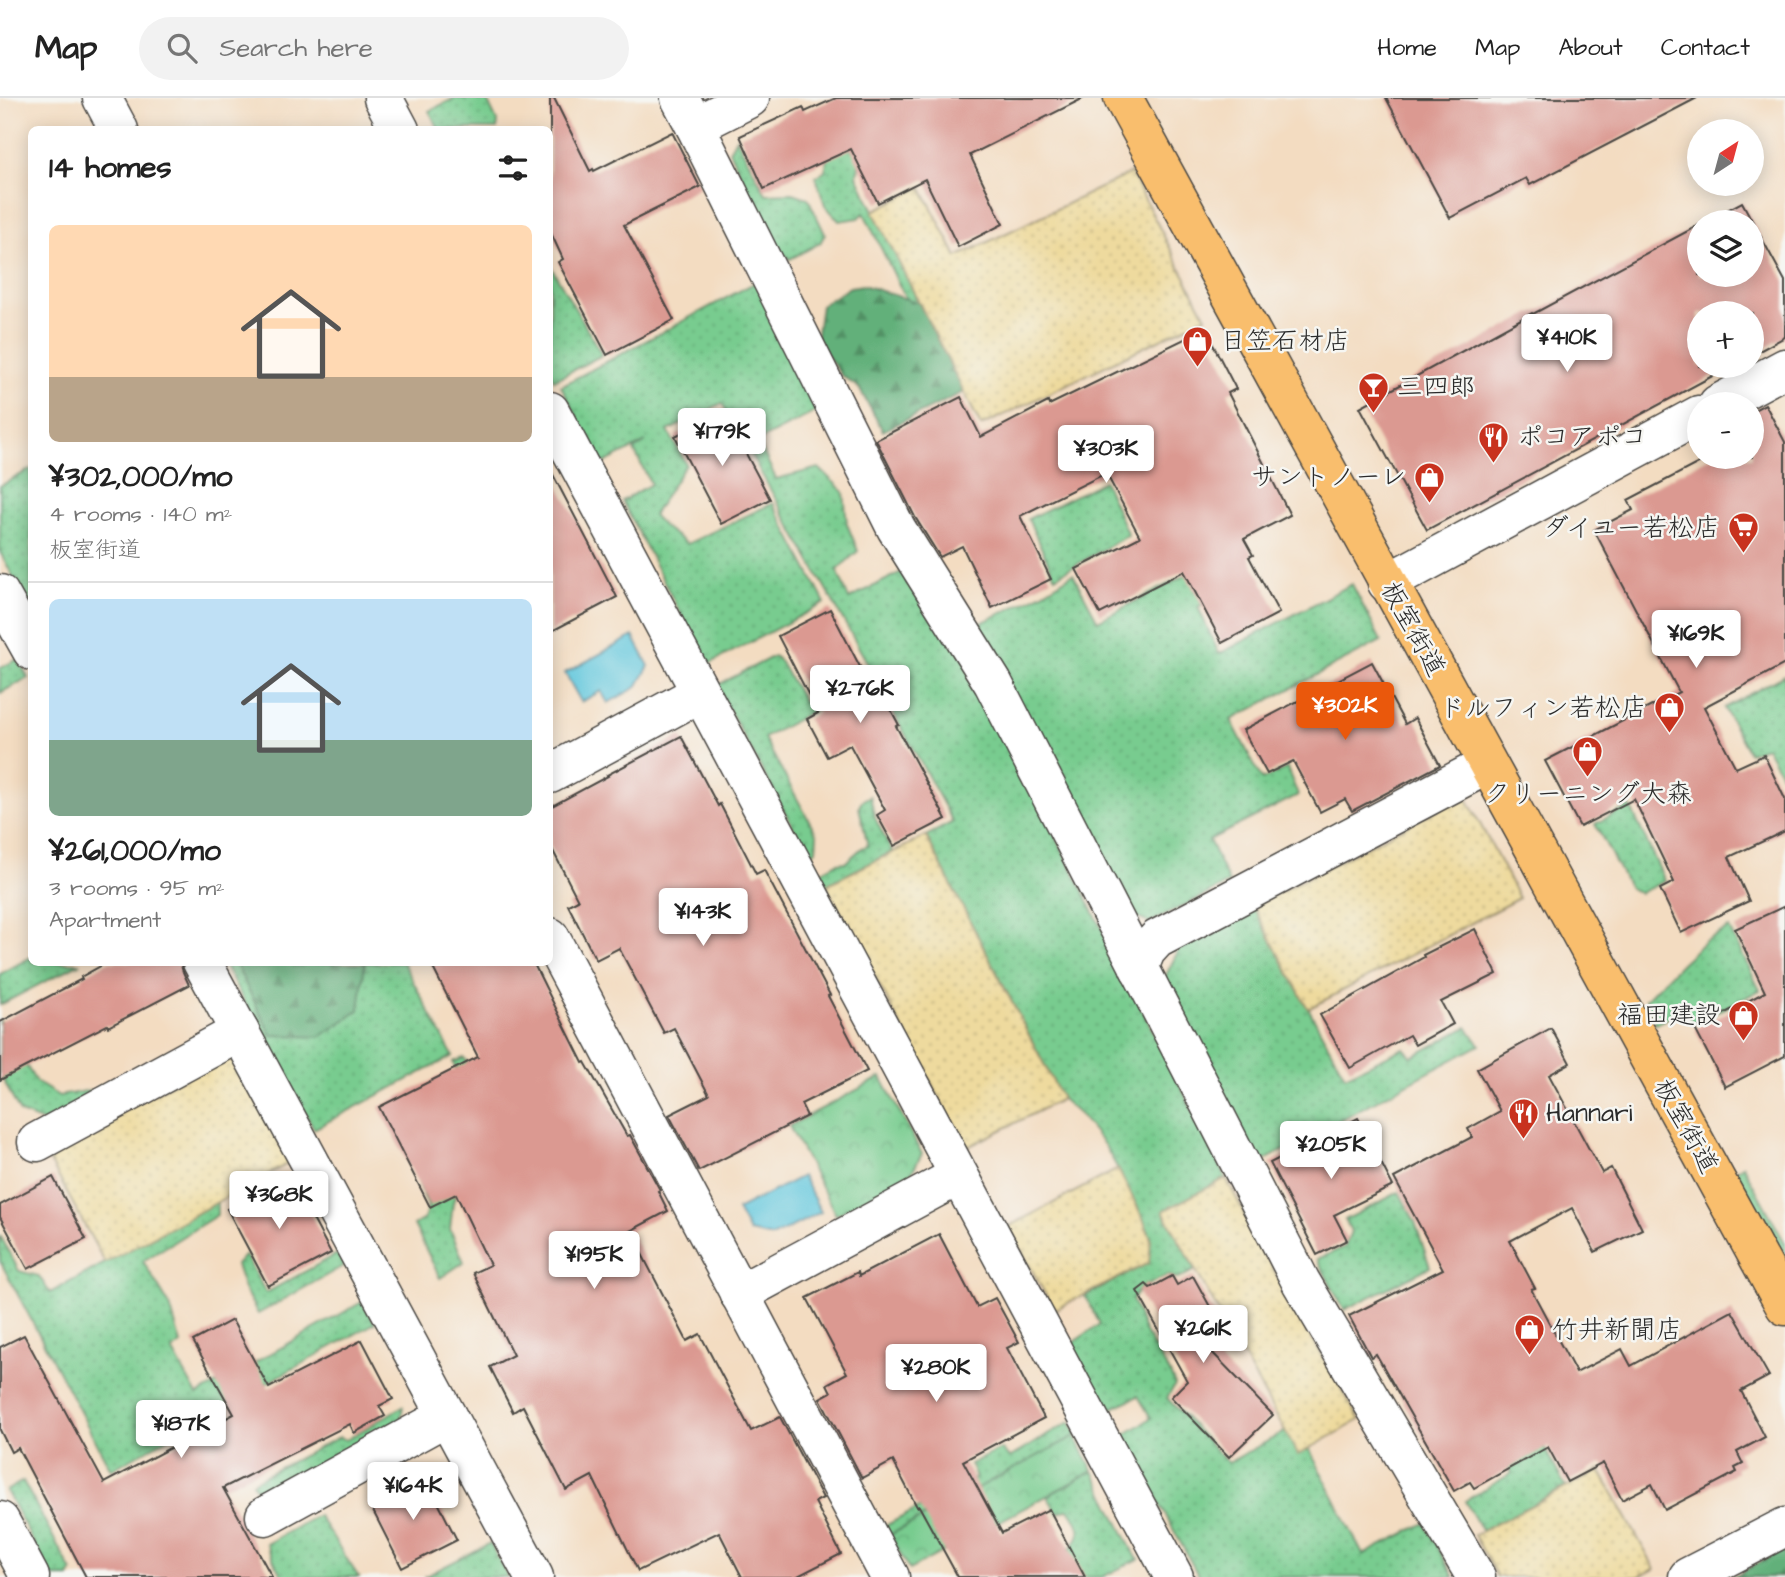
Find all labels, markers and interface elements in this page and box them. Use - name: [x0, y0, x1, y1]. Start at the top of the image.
- search box: [139, 17, 629, 80]
- text: Map: [35, 25, 97, 71]
- icon: search: [163, 29, 201, 67]
- text: Search here: [219, 30, 373, 66]
- text: Home: [1377, 31, 1437, 65]
- text: Map: [1475, 31, 1520, 65]
- text: About: [1558, 31, 1623, 65]
- text: Contact: [1661, 31, 1750, 65]
- north arrow: [1687, 119, 1764, 196]
- map controls: [1687, 119, 1764, 469]
- text: 14 homes: [49, 147, 172, 189]
- icon: filters: [494, 149, 532, 187]
- button: layers: [1687, 210, 1764, 287]
- icon: home: [228, 271, 354, 397]
- button: +: [1687, 301, 1764, 378]
- pin: ¥410K: [1518, 314, 1616, 374]
- text: ¥410K: [1537, 321, 1597, 353]
- place label: 日笠石材店: [1220, 323, 1350, 359]
- shop icon: 日笠石材店: [1180, 324, 1214, 368]
- place label: 三四郎: [1397, 369, 1475, 405]
- bar icon: 三四郎: [1357, 370, 1391, 414]
- button: −: [1687, 392, 1764, 469]
- pin: ¥179K: [673, 408, 771, 468]
- text: ¥179K: [694, 415, 750, 447]
- place label: ポコアポコ: [1517, 419, 1647, 455]
- restaurant icon: ポコアポコ: [1477, 420, 1511, 464]
- pin: ¥303K: [1057, 426, 1155, 485]
- text: ¥303K: [1074, 432, 1138, 464]
- text: ¥302,000/mo: [49, 456, 232, 498]
- place label: サントノーレ: [1251, 459, 1406, 495]
- shop icon: サントノーレ: [1412, 460, 1446, 504]
- text: 4 rooms · 140 m²: [49, 498, 232, 530]
- place label: ダイユー若松店: [1543, 510, 1720, 546]
- supermarket icon: ダイユー若松店: [1726, 511, 1760, 555]
- text: 板室街道: [49, 534, 141, 566]
- street label: 板室街道: [1372, 575, 1454, 683]
- pin: ¥169K: [1647, 610, 1745, 670]
- text: ¥169K: [1668, 617, 1724, 649]
- icon: home: [228, 645, 354, 771]
- pin: ¥276K: [811, 666, 909, 725]
- text: ¥276K: [826, 672, 894, 704]
- pin: ¥302K: [1296, 682, 1394, 742]
- text: ¥302K: [1312, 689, 1378, 721]
- place label: ドルフィン若松店: [1439, 690, 1647, 726]
- shop icon: ドルフィン若松店: [1653, 691, 1687, 735]
- shop icon: クリーニング大森: [1571, 734, 1605, 778]
- place label: クリーニング大森: [1484, 776, 1692, 812]
- text: ¥261,000/mo: [49, 830, 221, 872]
- text: 3 rooms · 95 m²: [49, 872, 225, 904]
- pin: ¥143K: [654, 888, 752, 948]
- text: ¥143K: [675, 895, 731, 927]
- text: Apartment: [49, 904, 161, 936]
- place label: 福田建設: [1617, 997, 1721, 1033]
- shop icon: 福田建設: [1727, 998, 1761, 1042]
- street label: 板室街道: [1645, 1072, 1727, 1180]
- place label: Hannari: [1546, 1095, 1633, 1131]
- restaurant icon: Hannari: [1506, 1096, 1540, 1140]
- pin: ¥205K: [1282, 1122, 1380, 1181]
- text: ¥205K: [1296, 1128, 1366, 1160]
- pin: ¥368K: [230, 1172, 328, 1231]
- text: ¥368K: [245, 1178, 313, 1210]
- pin: ¥195K: [545, 1232, 643, 1291]
- text: ¥195K: [565, 1238, 623, 1270]
- pin: ¥261K: [1154, 1306, 1252, 1365]
- text: ¥261K: [1175, 1312, 1231, 1344]
- place label: 竹井新聞店: [1552, 1312, 1682, 1348]
- shop icon: 竹井新聞店: [1512, 1313, 1546, 1357]
- pin: ¥280K: [887, 1344, 985, 1404]
- text: ¥280K: [902, 1351, 970, 1383]
- pin: ¥187K: [132, 1400, 230, 1460]
- text: ¥187K: [152, 1407, 210, 1439]
- pin: ¥164K: [364, 1462, 462, 1522]
- text: ¥164K: [383, 1469, 443, 1501]

